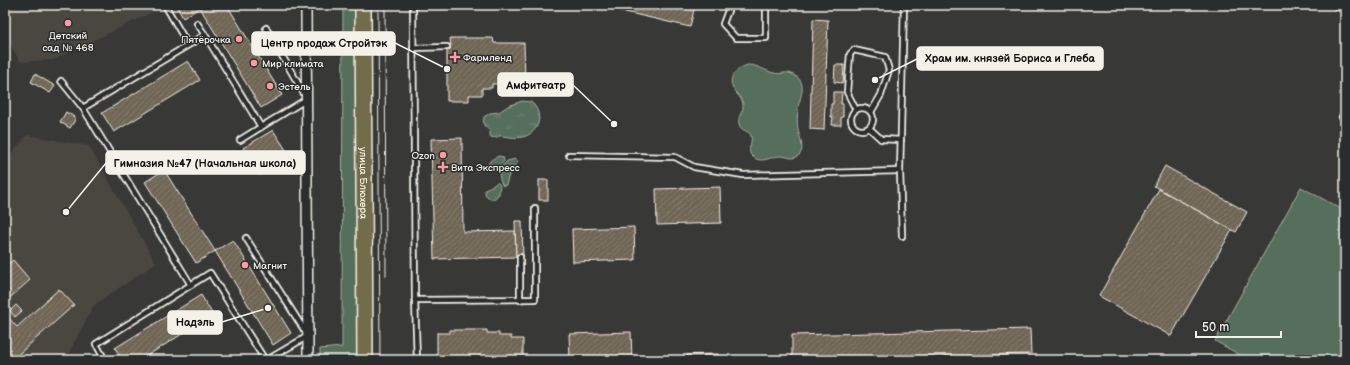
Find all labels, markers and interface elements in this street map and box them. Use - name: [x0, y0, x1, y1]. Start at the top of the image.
- marker: Детский сад № 468: [63, 18, 73, 28]
- place label: Детский сад № 468: [42, 30, 94, 54]
- callout: Центр продаж Стройтэк: [252, 32, 395, 55]
- place label: Пятёрочка: [181, 34, 231, 46]
- marker: Пятёрочка: [234, 34, 244, 44]
- text: Центр продаж Стройтэк: [261, 37, 387, 50]
- callout: Храм им. князей Бориса и Глеба: [917, 47, 1103, 70]
- marker: Фармленд: [450, 52, 460, 62]
- place label: Фармленд: [463, 52, 512, 64]
- text: Храм им. князей Бориса и Глеба: [924, 52, 1096, 65]
- marker: Мир климата: [249, 58, 259, 68]
- place label: Мир климата: [262, 58, 324, 70]
- callout: Амфитеатр: [498, 73, 573, 96]
- text: Амфитеатр: [505, 79, 566, 92]
- marker: Эстель: [265, 81, 275, 91]
- place label: Эстель: [278, 81, 311, 93]
- street label: улица Блюхера: [357, 147, 369, 219]
- place label: Ozon: [412, 150, 435, 162]
- marker: Ozon: [438, 150, 448, 160]
- callout: Гимназия №47 (Начальная школа): [106, 151, 305, 174]
- text: Гимназия №47 (Начальная школа): [114, 157, 297, 170]
- marker: Вита Экспресс: [438, 162, 448, 172]
- place label: Вита Экспресс: [451, 162, 520, 174]
- marker: Магнит: [240, 260, 250, 270]
- place label: Магнит: [253, 260, 287, 272]
- callout: Надэль: [168, 311, 222, 334]
- scale bar: [1196, 313, 1281, 339]
- text: Надэль: [176, 316, 215, 329]
- text: 50 m: [1202, 320, 1229, 335]

